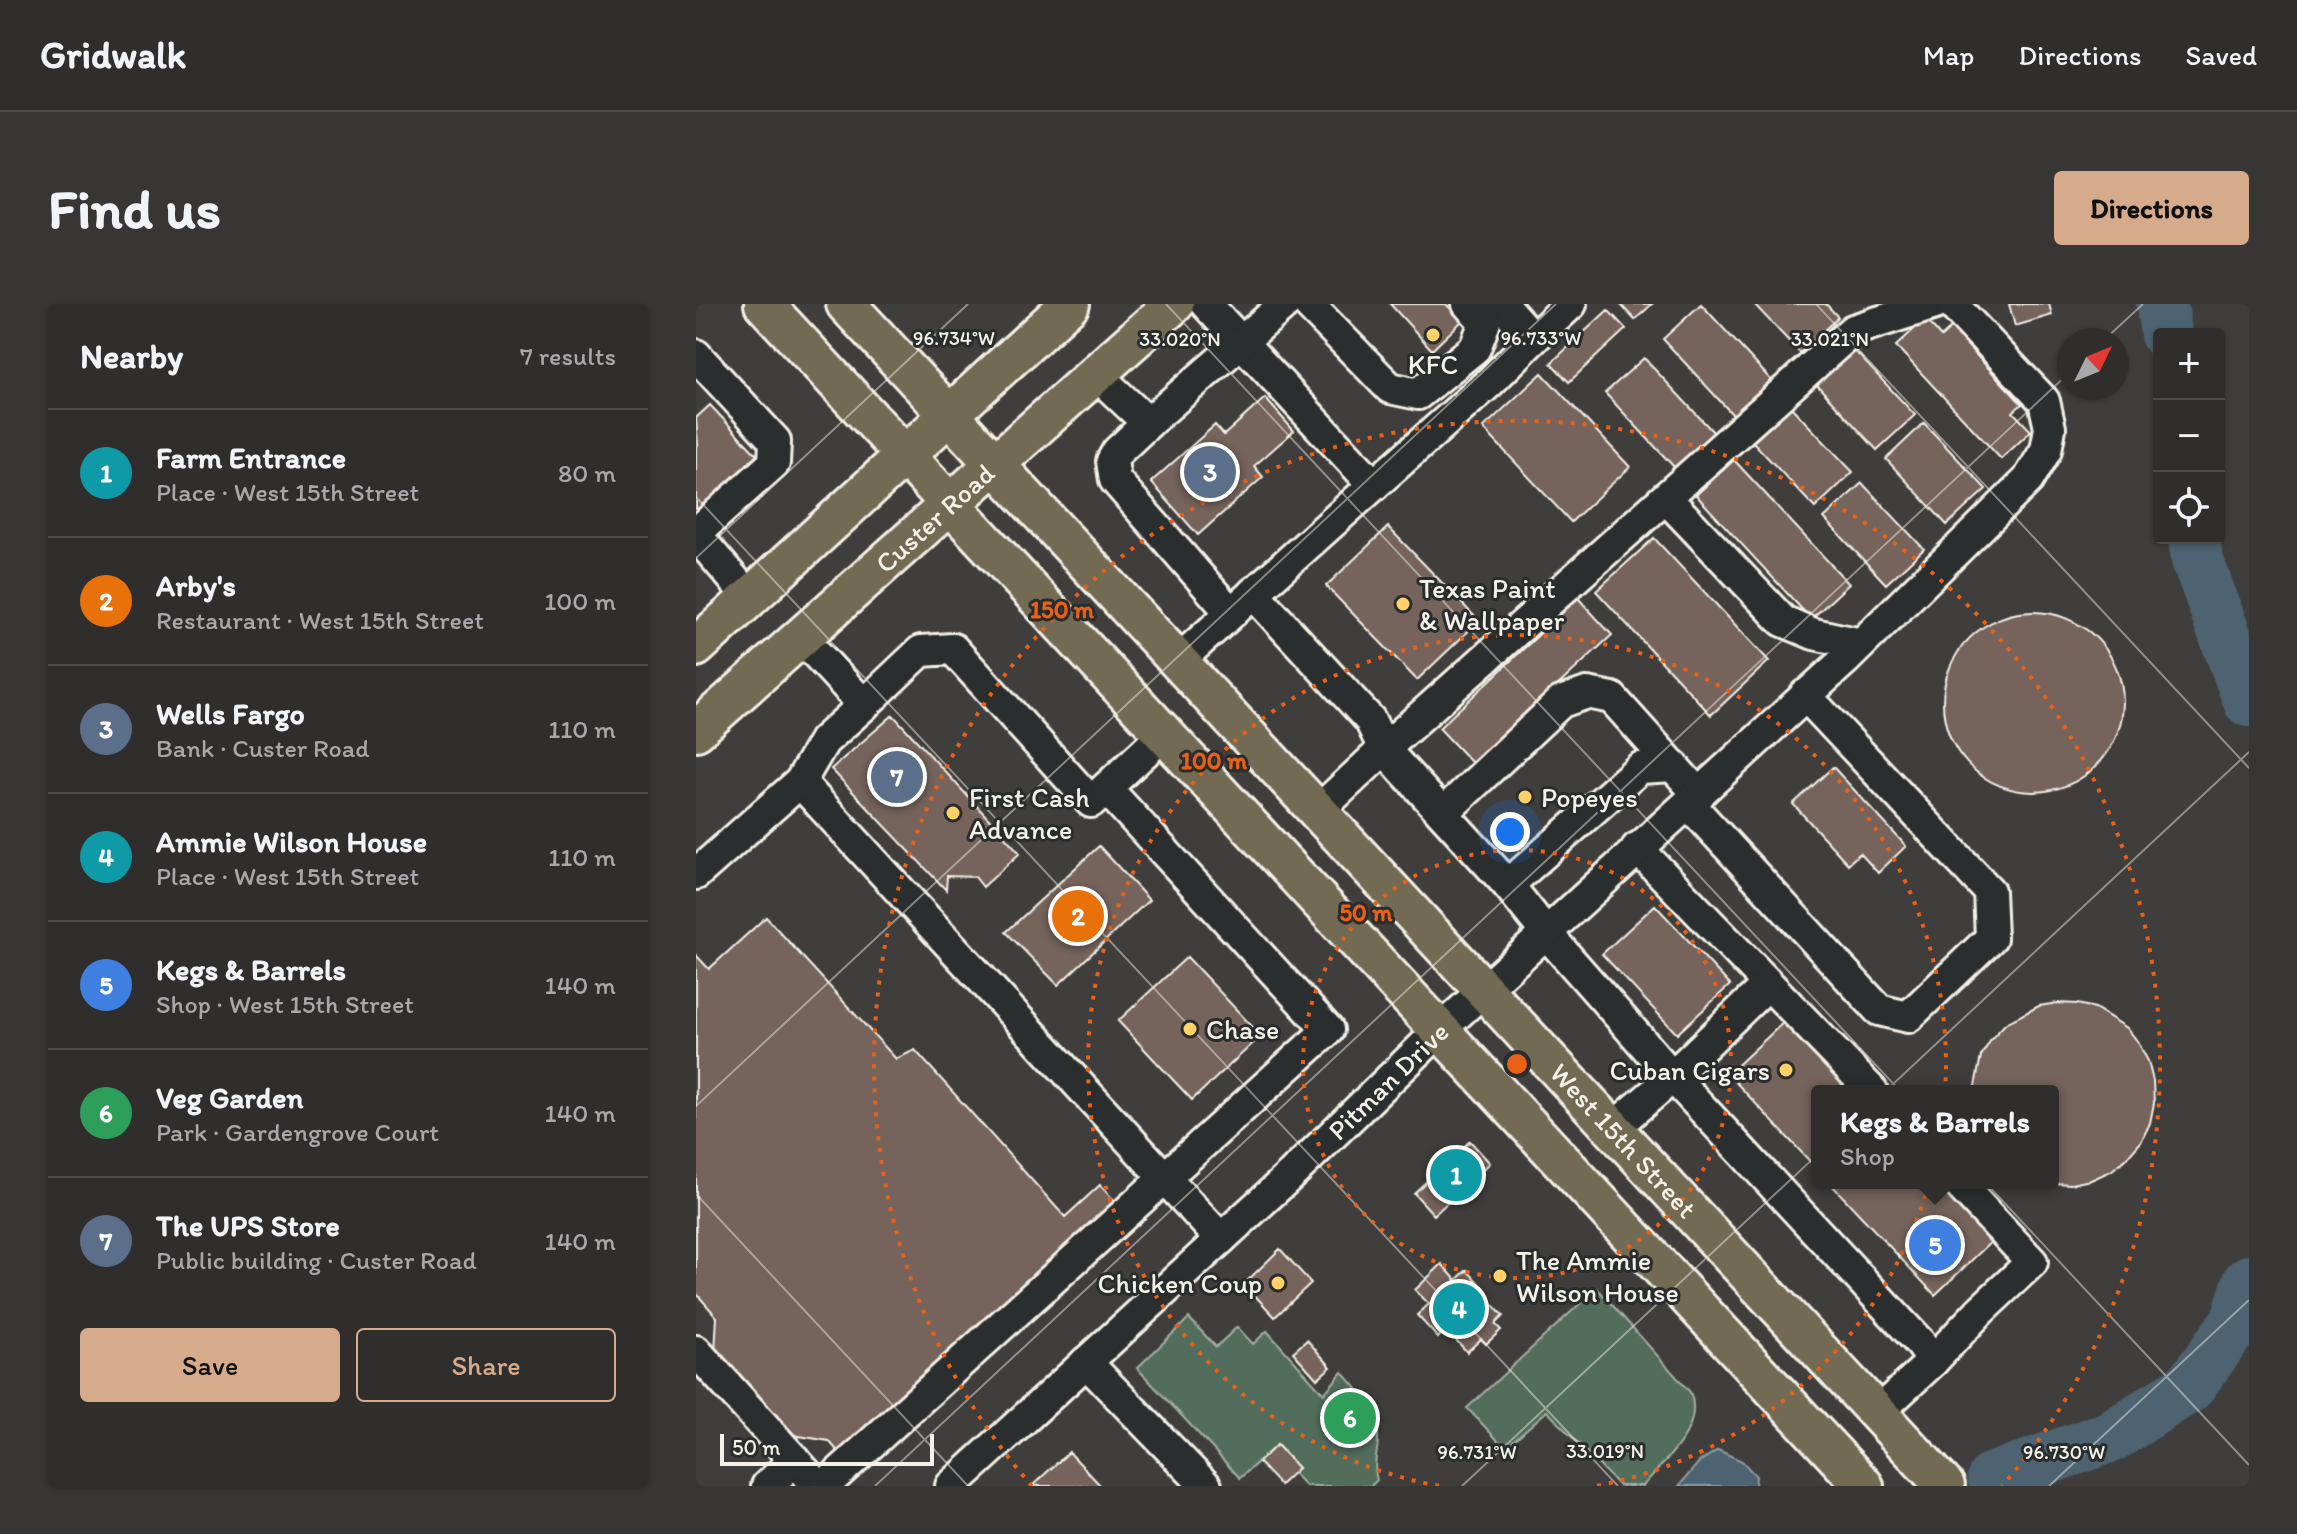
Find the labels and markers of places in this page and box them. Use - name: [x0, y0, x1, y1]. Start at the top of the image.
- marker: KFC: [1424, 326, 1442, 344]
- place label: KFC: [1408, 347, 1458, 381]
- pin: 3: [1184, 442, 1236, 502]
- place label: Texas Paint & Wallpaper: [1419, 571, 1565, 637]
- marker: Texas Paint & Wallpaper: [1394, 595, 1412, 613]
- pin: 7: [871, 747, 923, 807]
- place label: First Cash Advance: [969, 780, 1090, 846]
- place label: Popeyes: [1541, 780, 1638, 814]
- marker: Popeyes: [1516, 788, 1534, 806]
- marker: First Cash Advance: [944, 804, 962, 822]
- pin: 2: [1052, 886, 1104, 946]
- place label: Chase: [1206, 1012, 1279, 1046]
- marker: Chase: [1181, 1020, 1199, 1038]
- centre of rings: [1503, 1050, 1531, 1078]
- place label: Cuban Cigars: [1610, 1053, 1770, 1087]
- marker: Cuban Cigars: [1777, 1061, 1795, 1079]
- pin: 1: [1430, 1145, 1482, 1205]
- pin: 5: [1909, 1215, 1961, 1275]
- place label: The Ammie Wilson House: [1516, 1243, 1679, 1309]
- place label: Chicken Coup: [1098, 1266, 1262, 1300]
- marker: The Ammie Wilson House: [1491, 1267, 1509, 1285]
- marker: Chicken Coup: [1269, 1274, 1287, 1292]
- pin: 4: [1433, 1279, 1485, 1339]
- pin: 6: [1324, 1388, 1376, 1448]

